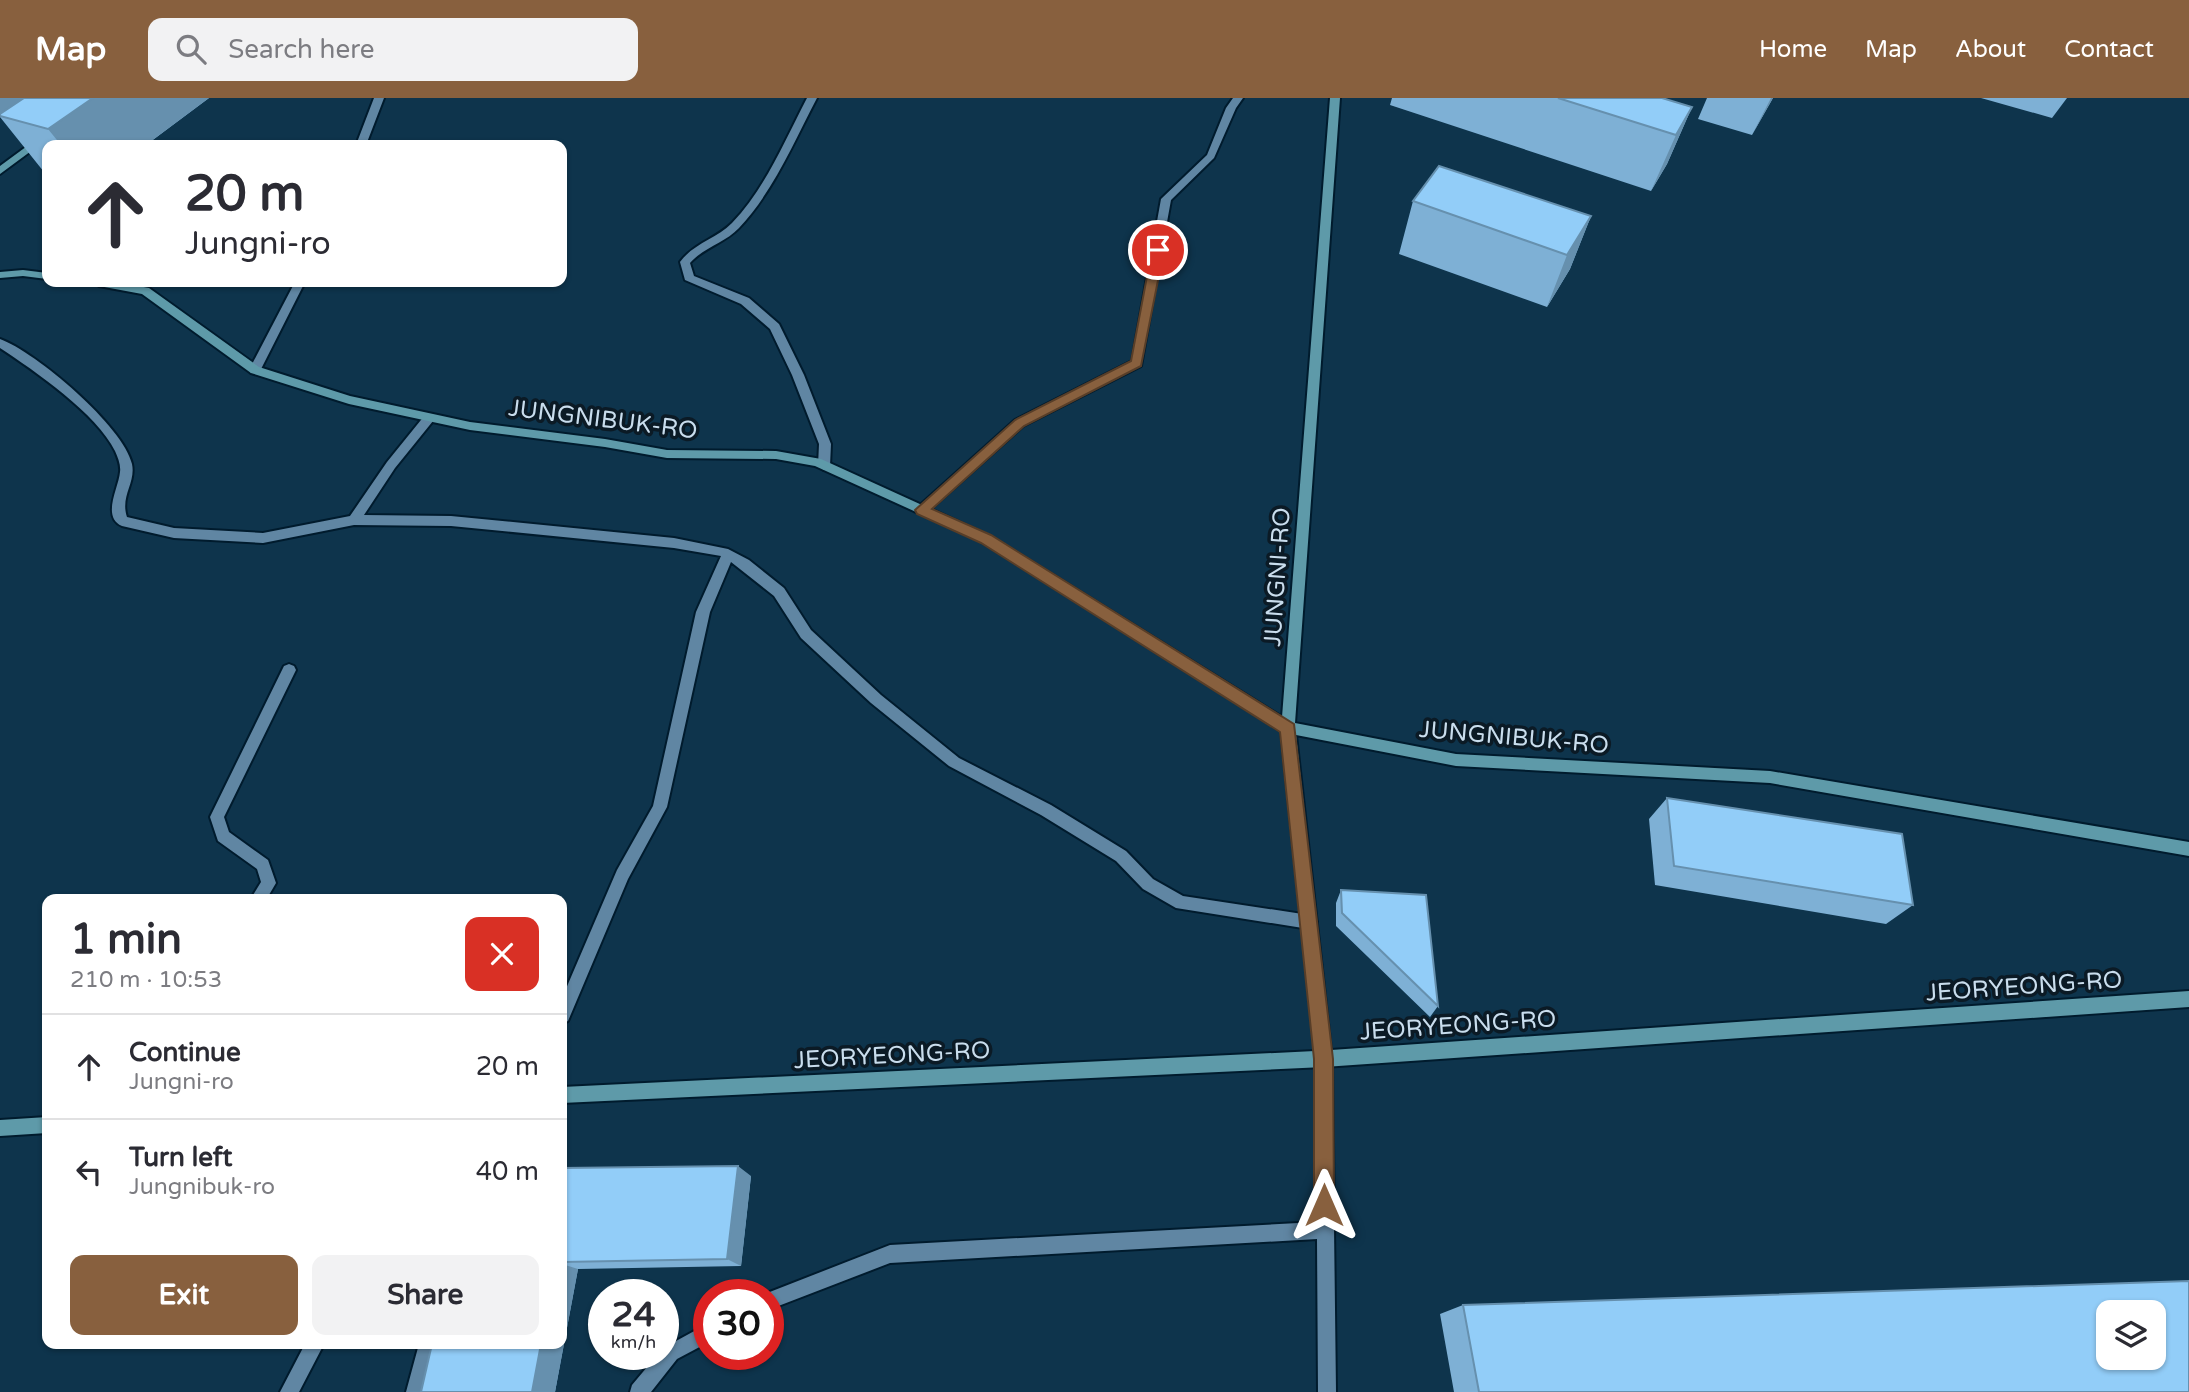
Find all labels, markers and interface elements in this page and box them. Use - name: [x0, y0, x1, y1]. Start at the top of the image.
- search box: [148, 18, 638, 81]
- text: Map: [35, 30, 106, 69]
- icon: search: [172, 30, 210, 68]
- text: Search here: [228, 34, 374, 65]
- text: Home: [1759, 35, 1827, 64]
- text: Map: [1865, 35, 1917, 64]
- text: About: [1955, 35, 2026, 64]
- text: Contact: [2064, 35, 2154, 64]
- text: 20 m: [185, 165, 304, 224]
- icon: ahead: [70, 168, 161, 259]
- pin: [1128, 220, 1188, 280]
- text: Jungni-ro: [185, 225, 331, 263]
- icon: arrive: [1139, 231, 1177, 269]
- street label: JUNGNIBUK-RO: [507, 394, 699, 445]
- street label: JUNGNI-RO: [1258, 507, 1297, 648]
- street label: JUNGNIBUK-RO: [1418, 715, 1610, 760]
- text: 1 min: [70, 914, 182, 965]
- button: close: [465, 917, 539, 991]
- street label: JEORYEONG-RO: [1925, 965, 2123, 1008]
- text: 210 m · 10:53: [70, 966, 222, 994]
- street label: JEORYEONG-RO: [1359, 1004, 1557, 1047]
- street label: JEORYEONG-RO: [793, 1036, 991, 1075]
- text: Continue: [129, 1037, 241, 1068]
- icon: ahead: [70, 1048, 108, 1086]
- text: 20 m: [476, 1051, 539, 1082]
- text: Jungni-ro: [129, 1068, 234, 1096]
- text: Turn left: [129, 1142, 232, 1173]
- icon: left: [70, 1153, 108, 1191]
- text: 40 m: [476, 1156, 539, 1187]
- position arrow: [1287, 1168, 1361, 1242]
- text: Jungnibuk-ro: [129, 1173, 275, 1201]
- button: Exit: [70, 1255, 298, 1335]
- button: Share: [312, 1255, 539, 1335]
- speed limit sign: 30: [693, 1279, 784, 1370]
- text: 24: [612, 1294, 655, 1336]
- map controls: [2096, 1300, 2166, 1370]
- button: layers: [2096, 1300, 2166, 1370]
- text: km/h: [611, 1331, 656, 1353]

